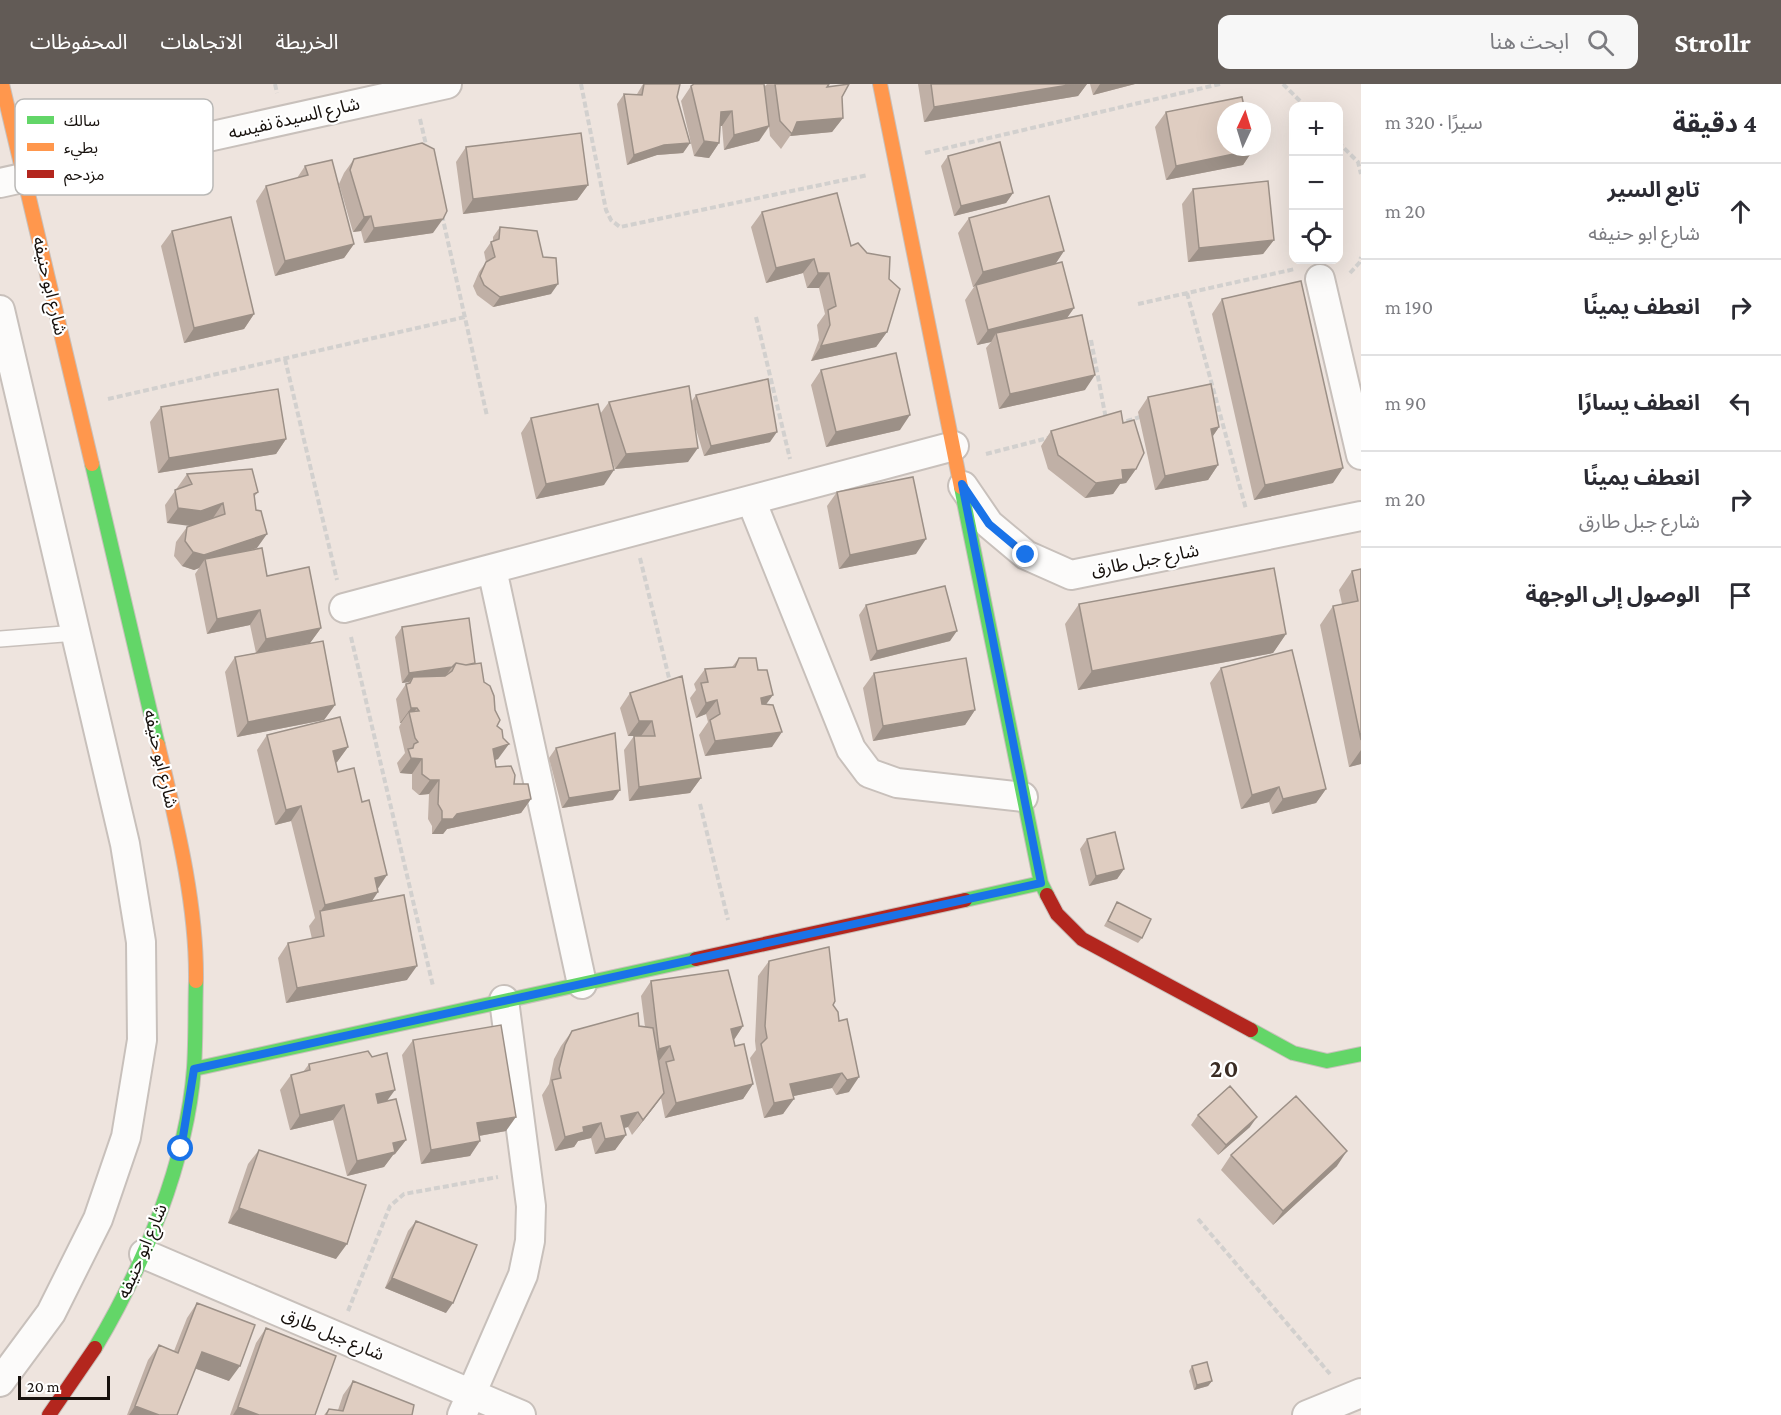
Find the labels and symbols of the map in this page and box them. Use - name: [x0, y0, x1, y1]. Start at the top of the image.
- street label: شارع السيدة نفيسه: [226, 93, 363, 147]
- legend: [15, 99, 213, 195]
- north arrow: [1217, 102, 1271, 156]
- text: سالك: [64, 112, 100, 129]
- text: بطيء: [64, 139, 98, 160]
- text: مزدحم: [64, 166, 104, 187]
- street label: شارع ابو حنيفه: [25, 235, 71, 338]
- street label: شارع جبل طارق: [1090, 540, 1201, 584]
- route end: [1012, 541, 1038, 567]
- street label: شارع ابو حنيفه: [136, 708, 182, 811]
- district label: 20: [1210, 1055, 1240, 1082]
- route start: [167, 1135, 193, 1161]
- street label: شارع ابو حنيفه: [113, 1201, 175, 1303]
- street label: شارع جبل طارق: [277, 1303, 387, 1368]
- scale bar: [18, 1373, 110, 1400]

